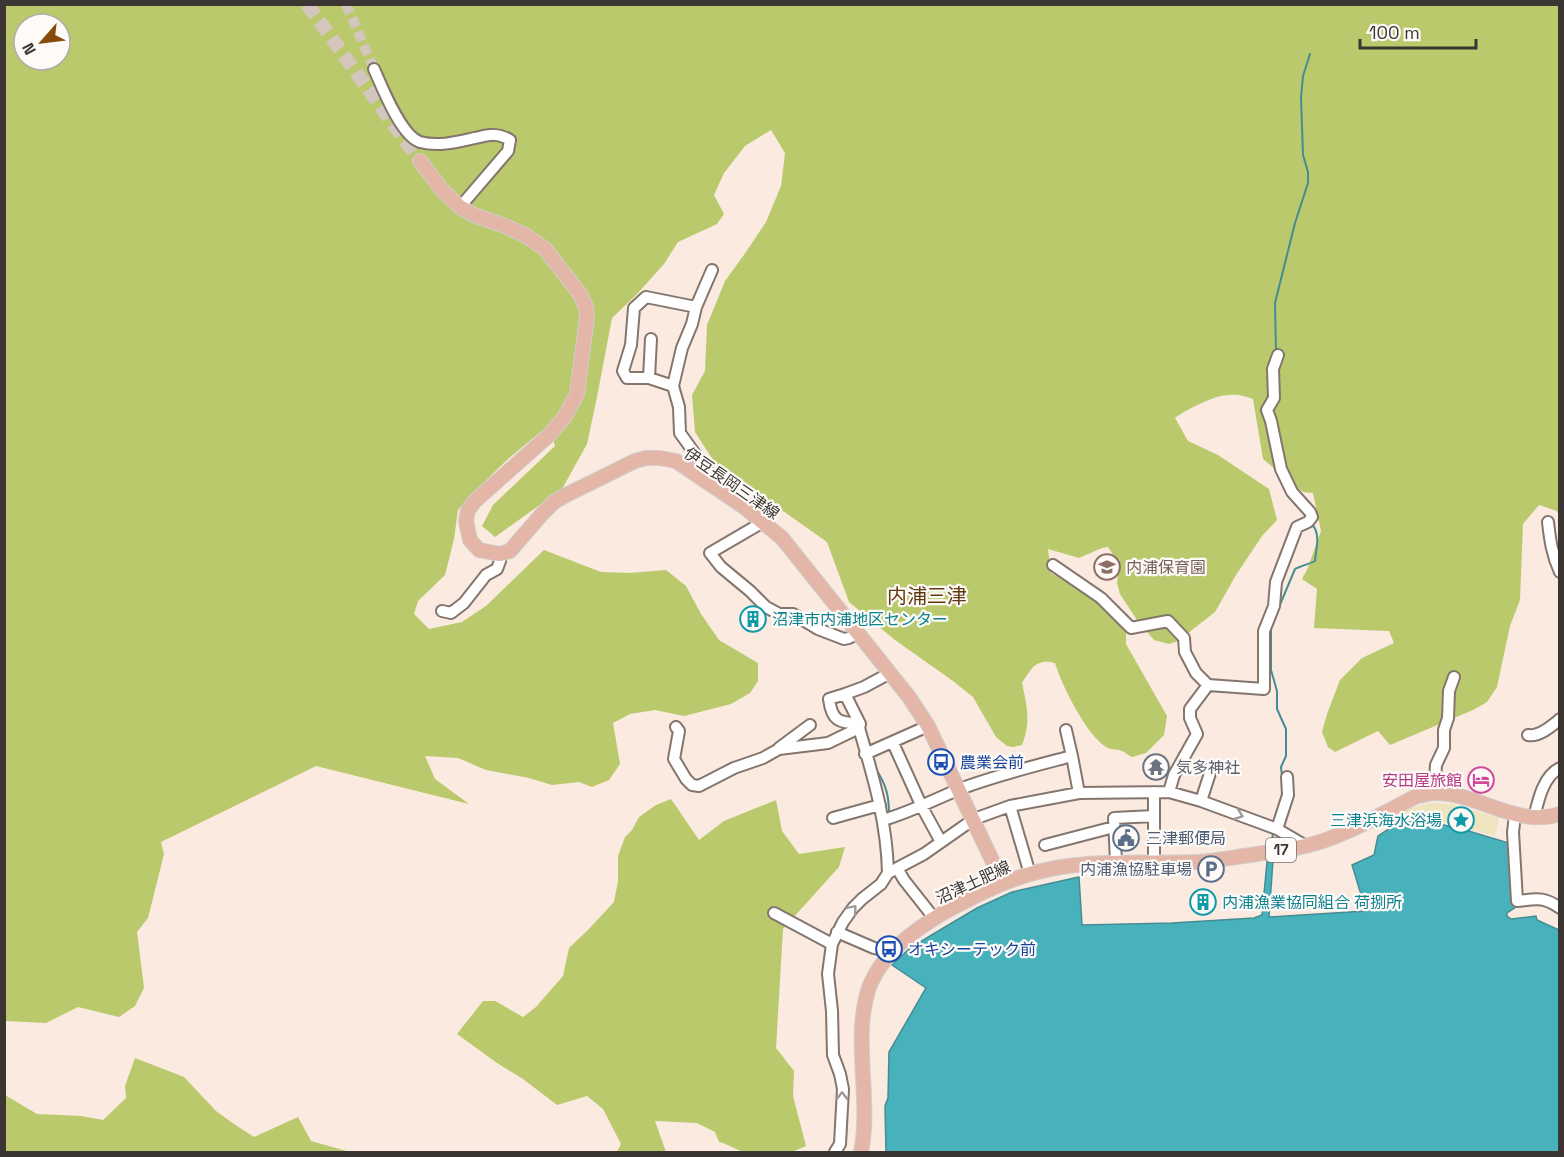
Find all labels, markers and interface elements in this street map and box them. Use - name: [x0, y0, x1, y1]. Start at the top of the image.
- north arrow: [12, 12, 72, 72]
- scale bar: [1360, 12, 1476, 50]
- text: 100 m: [1369, 21, 1420, 44]
- text: N: [17, 39, 41, 58]
- street label: 伊豆長岡三津線: [680, 443, 784, 524]
- school or university icon: 内浦保育園: [1092, 552, 1122, 582]
- place label: 内浦保育園: [1126, 557, 1206, 578]
- district label: 内浦三津: [887, 583, 967, 609]
- building icon: 沼津市内浦地区センター: [738, 604, 768, 634]
- place label: 沼津市内浦地区センター: [772, 609, 948, 630]
- bus stop icon: 農業会前: [926, 747, 956, 777]
- place label: 農業会前: [960, 752, 1024, 773]
- temple icon: 気多神社: [1141, 752, 1171, 782]
- place label: 気多神社: [1176, 757, 1240, 778]
- hotel icon: 安田屋旅館: [1466, 765, 1496, 795]
- place label: 安田屋旅館: [1382, 770, 1462, 791]
- place icon: 三津浜海水浴場: [1446, 805, 1476, 835]
- one-way arrow: [1233, 808, 1244, 820]
- place label: 三津浜海水浴場: [1330, 810, 1442, 831]
- public building icon: 三津郵便局: [1111, 823, 1141, 853]
- place label: 三津郵便局: [1146, 828, 1226, 849]
- road number: 17: [1266, 838, 1296, 862]
- parking icon: 内浦漁協駐車場: [1196, 854, 1226, 884]
- street label: 沼津土肥線: [933, 856, 1014, 909]
- place label: 内浦漁協駐車場: [1080, 859, 1192, 880]
- building icon: 内浦漁業協同組合 荷捌所: [1188, 887, 1218, 917]
- place label: 内浦漁業協同組合 荷捌所: [1222, 892, 1402, 913]
- one-way arrow: [846, 905, 857, 916]
- bus stop icon: オキシーテック前: [874, 934, 904, 964]
- place label: オキシーテック前: [908, 939, 1036, 960]
- one-way arrow: [836, 1091, 848, 1100]

